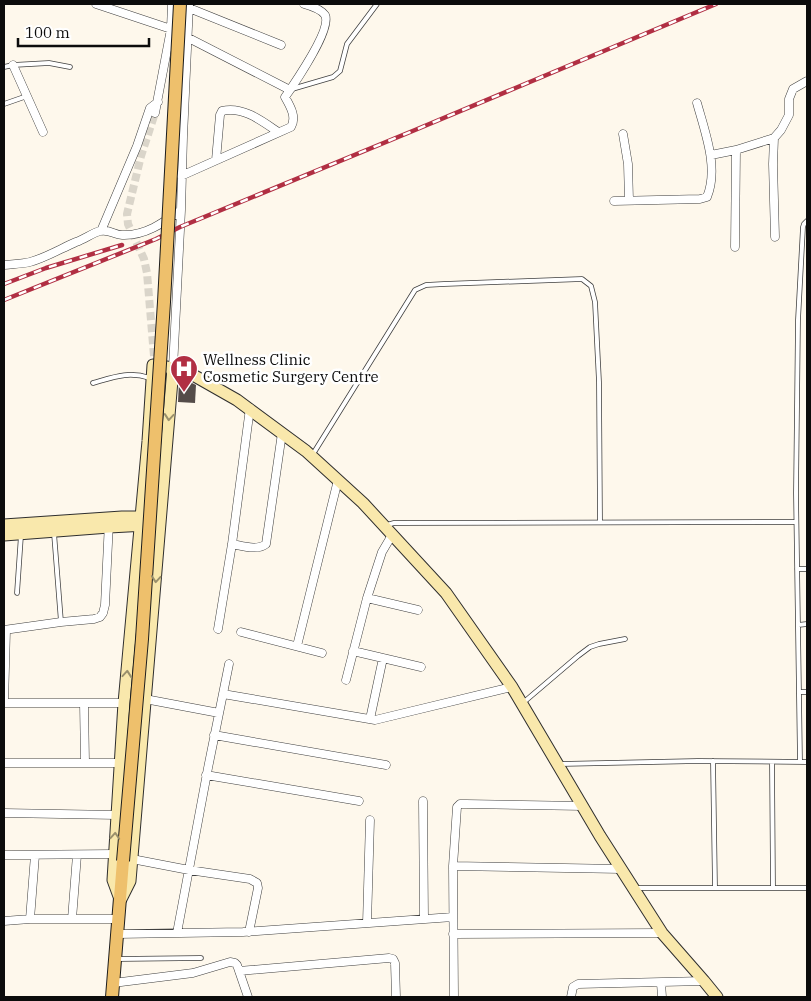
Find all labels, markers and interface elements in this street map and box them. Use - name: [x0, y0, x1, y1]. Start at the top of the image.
- scale bar: [18, 15, 149, 47]
- text: 100 m: [25, 23, 70, 42]
- place label: Wellness Clinic Cosmetic Surgery Centre: [203, 350, 379, 386]
- hospital icon: Wellness Clinic Cosmetic Surgery Centre: [169, 354, 199, 393]
- one-way arrow: [164, 413, 175, 421]
- one-way arrow: [150, 575, 161, 583]
- one-way arrow: [121, 669, 132, 677]
- one-way arrow: [110, 831, 121, 839]

